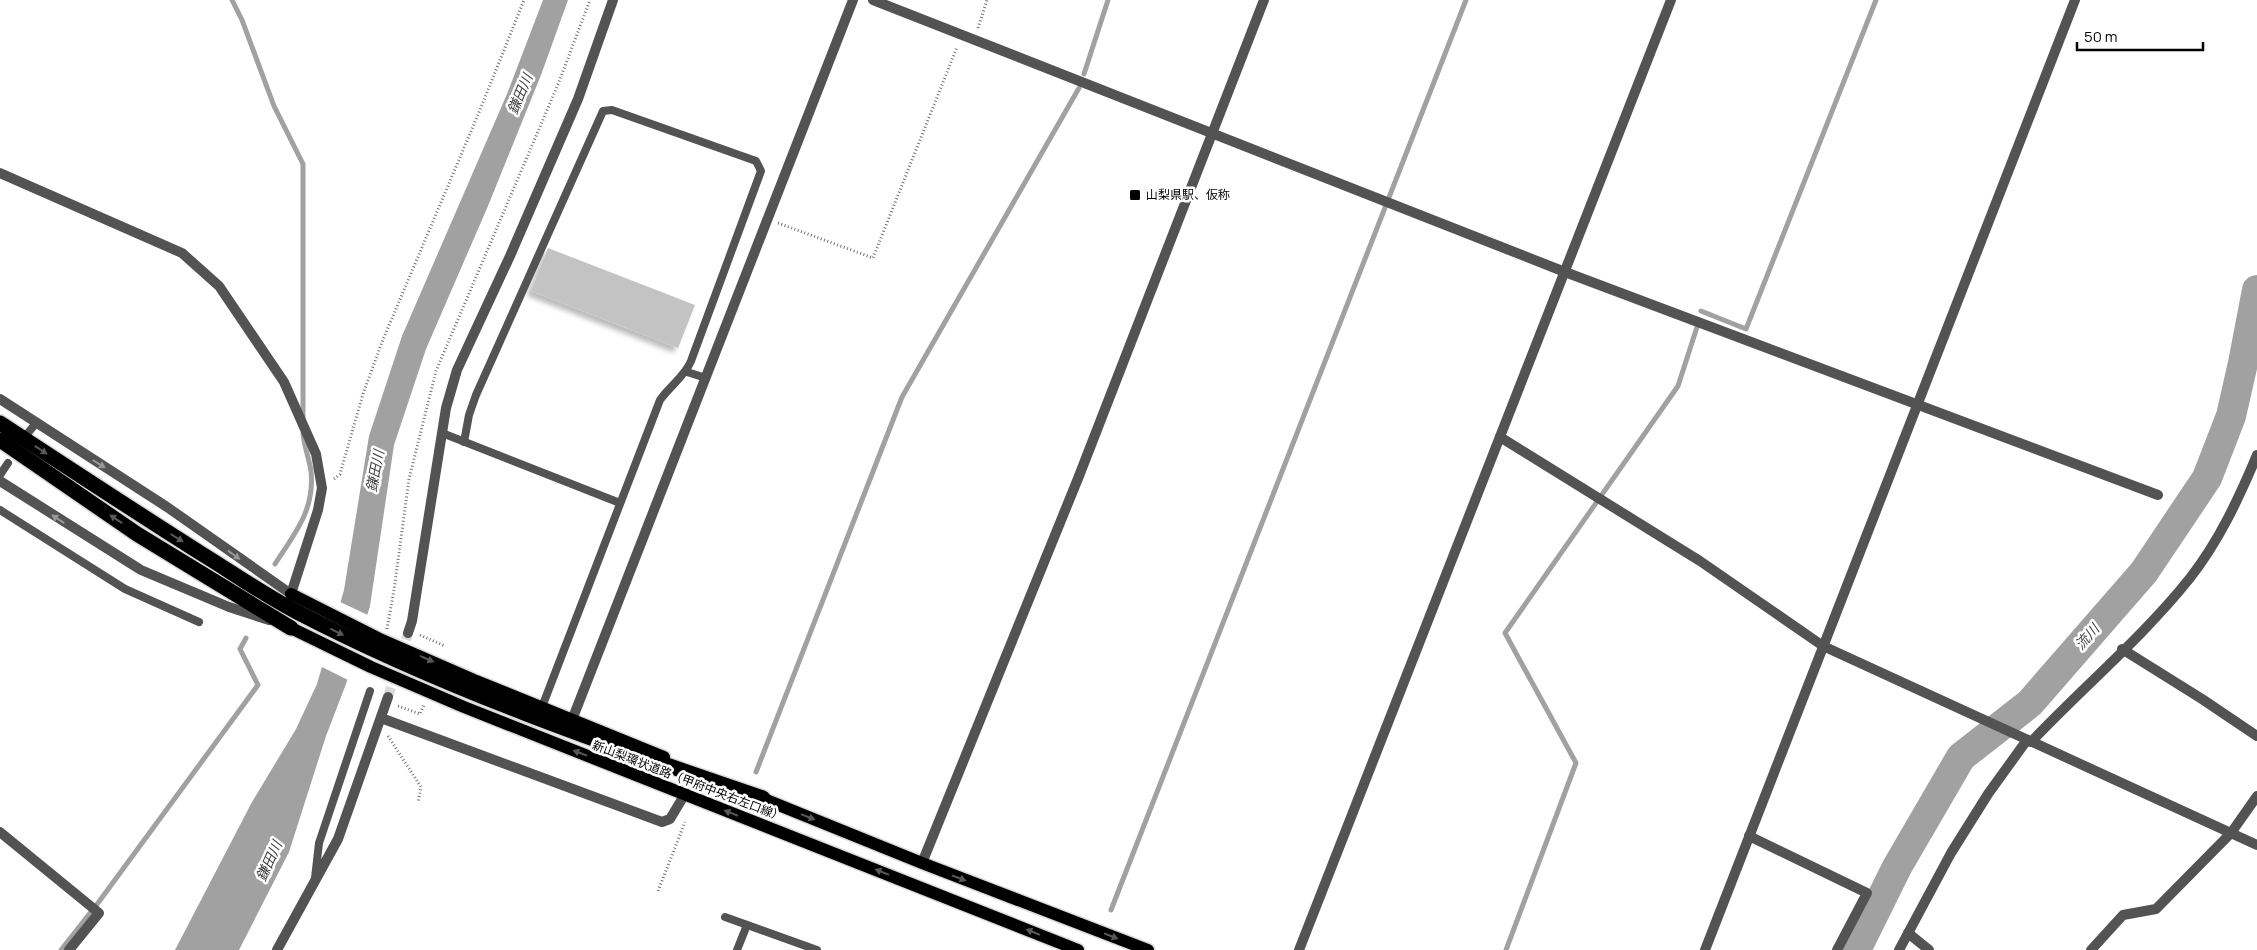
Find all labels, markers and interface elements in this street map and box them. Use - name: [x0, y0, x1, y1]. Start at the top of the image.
- scale bar: [2077, 20, 2203, 52]
- text: 50 m: [2084, 26, 2118, 47]
- water label: 鎌田川: [503, 69, 537, 117]
- place label: 山梨県駅、仮称: [1146, 186, 1230, 203]
- marker: 山梨県駅、仮称: [1128, 188, 1142, 202]
- one-way arrow: [34, 445, 47, 454]
- water label: 鎌田川: [361, 447, 388, 493]
- one-way arrow: [93, 459, 106, 469]
- one-way arrow: [51, 514, 65, 524]
- one-way arrow: [109, 514, 123, 524]
- one-way arrow: [170, 533, 184, 543]
- one-way arrow: [227, 549, 240, 560]
- water label: 流川: [2070, 618, 2104, 653]
- one-way arrow: [330, 628, 344, 636]
- one-way arrow: [420, 656, 434, 664]
- street label: 新山梨環状道路（甲府中央右左口線）: [590, 736, 786, 825]
- one-way arrow: [572, 749, 587, 757]
- one-way arrow: [724, 808, 738, 816]
- one-way arrow: [801, 813, 816, 821]
- water label: 鎌田川: [251, 836, 287, 884]
- one-way arrow: [875, 868, 889, 876]
- one-way arrow: [952, 874, 966, 882]
- one-way arrow: [1025, 928, 1040, 936]
- one-way arrow: [1104, 932, 1119, 940]

